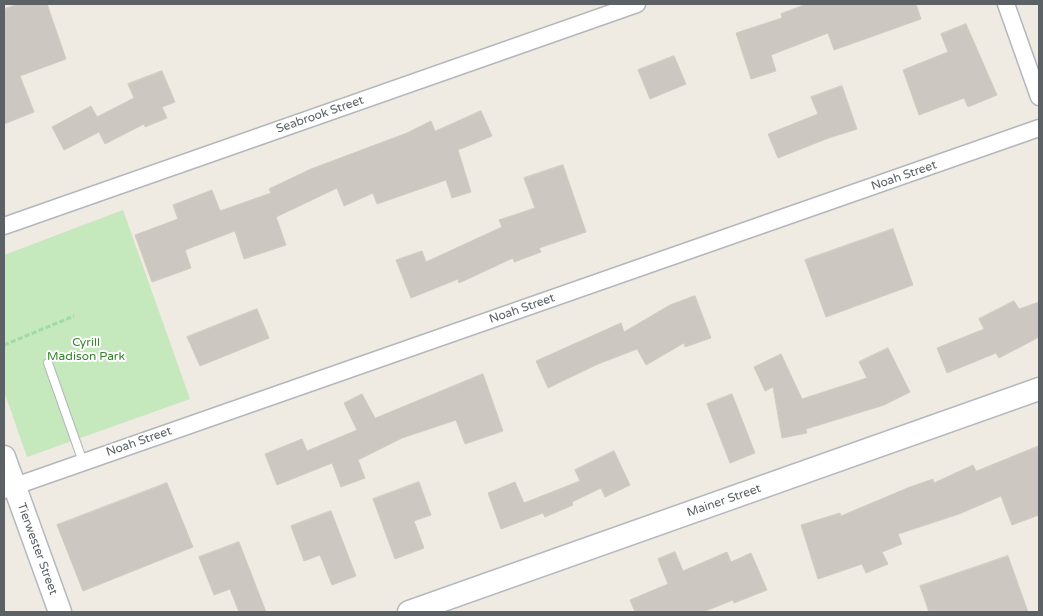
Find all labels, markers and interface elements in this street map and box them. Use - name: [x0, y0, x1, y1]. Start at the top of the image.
- street label: Seabrook Street: [274, 93, 366, 137]
- street label: Noah Street: [869, 158, 939, 194]
- street label: Noah Street: [487, 291, 557, 327]
- park label: Cyrill Madison Park: [47, 336, 125, 364]
- street label: Noah Street: [104, 424, 174, 460]
- street label: Mainer Street: [685, 482, 763, 520]
- street label: Tierwester Street: [14, 501, 60, 597]

